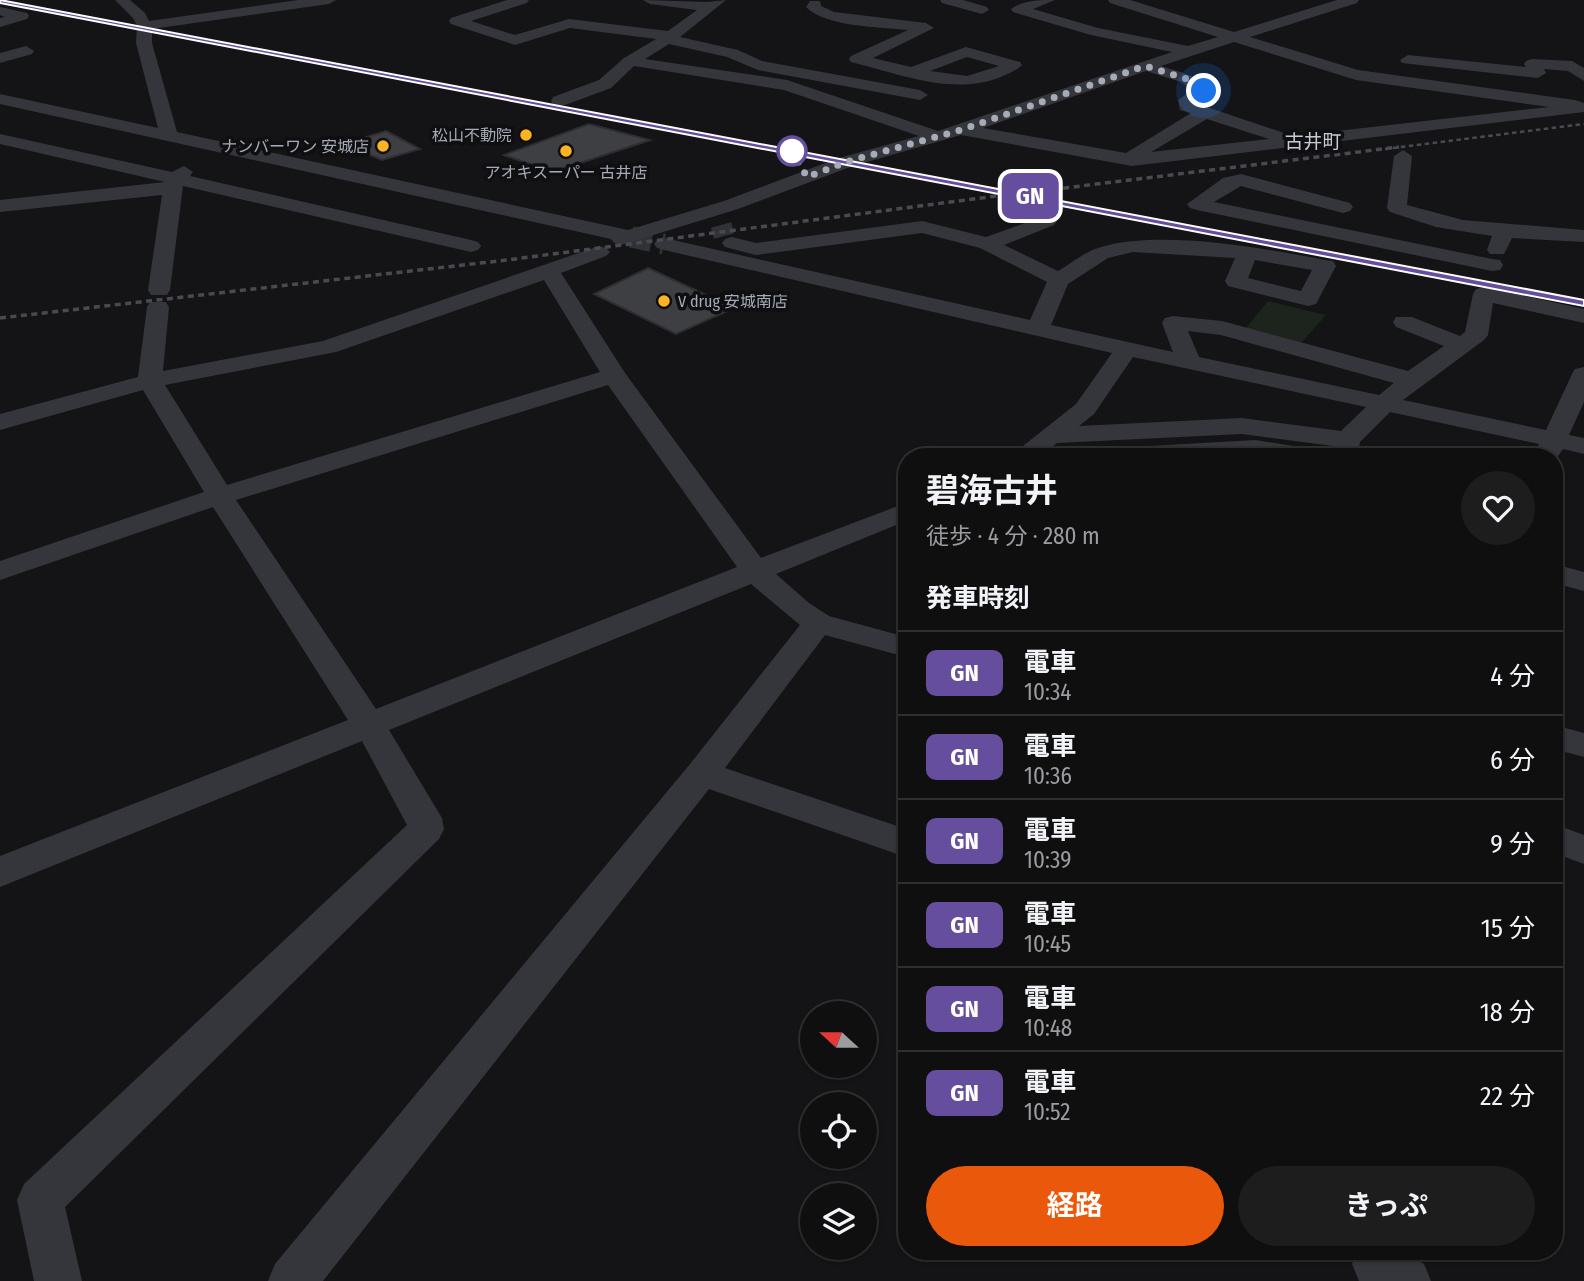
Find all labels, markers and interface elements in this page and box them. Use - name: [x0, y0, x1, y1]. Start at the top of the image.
- your location: [1186, 73, 1221, 108]
- place label: 松山不動院: [432, 126, 512, 145]
- marker: 松山不動院: [518, 127, 534, 143]
- district label: 古井町: [1284, 130, 1342, 153]
- unlabelled marker: [777, 136, 807, 166]
- place label: ナンバーワン 安城店: [221, 137, 369, 156]
- marker: ナンバーワン 安城店: [375, 138, 391, 154]
- marker: アオキスーパー 古井店: [558, 143, 574, 159]
- place label: アオキスーパー 古井店: [484, 163, 648, 182]
- line badge: GN: [998, 173, 1062, 219]
- text: GN: [1016, 182, 1044, 210]
- place label: V drug 安城南店: [678, 292, 788, 311]
- marker: V drug 安城南店: [656, 293, 672, 309]
- text: 碧海古井: [926, 471, 1058, 511]
- button: heart: [1461, 471, 1535, 545]
- text: 徒歩 · 4 分 · 280 m: [926, 522, 1100, 550]
- text: 発車時刻: [926, 583, 1030, 614]
- text: 電車: [1024, 647, 1076, 678]
- text: GN: [950, 659, 979, 687]
- text: 4 分: [1490, 661, 1535, 692]
- text: 10:34: [1024, 678, 1071, 706]
- text: 電車: [1024, 731, 1076, 762]
- text: GN: [950, 743, 979, 771]
- text: 6 分: [1490, 745, 1535, 776]
- text: 10:36: [1024, 762, 1072, 790]
- text: 電車: [1024, 815, 1076, 846]
- text: GN: [950, 827, 979, 855]
- text: 9 分: [1490, 829, 1535, 860]
- text: 10:39: [1024, 846, 1071, 874]
- text: 電車: [1024, 899, 1076, 930]
- text: GN: [950, 911, 979, 939]
- text: 15 分: [1481, 913, 1535, 944]
- text: 10:45: [1024, 930, 1071, 958]
- text: 電車: [1024, 983, 1076, 1014]
- text: GN: [950, 995, 979, 1023]
- text: 18 分: [1480, 997, 1535, 1028]
- north arrow: [800, 1001, 877, 1078]
- map controls: [800, 1001, 877, 1260]
- text: 10:48: [1024, 1014, 1072, 1042]
- text: 電車: [1024, 1067, 1076, 1098]
- text: GN: [950, 1079, 979, 1107]
- text: 22 分: [1480, 1081, 1535, 1112]
- button: locate: [800, 1092, 877, 1169]
- text: 10:52: [1024, 1098, 1070, 1126]
- button: 経路: [926, 1166, 1224, 1246]
- button: きっぷ: [1238, 1166, 1535, 1246]
- button: layers: [800, 1183, 877, 1260]

